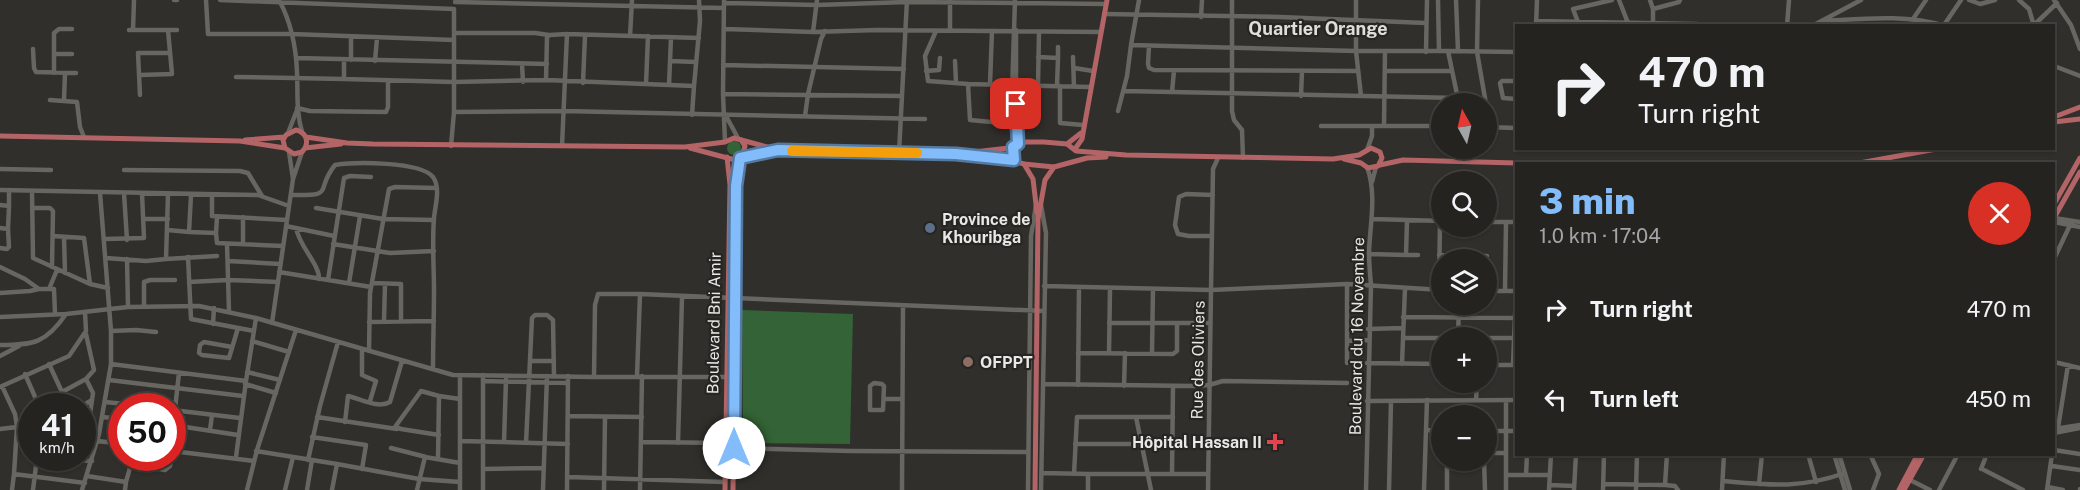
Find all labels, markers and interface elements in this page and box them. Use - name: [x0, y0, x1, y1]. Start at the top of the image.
- district label: Quartier Orange: [1248, 18, 1388, 39]
- text: 470 m: [1638, 47, 1766, 96]
- icon: right: [1539, 48, 1617, 126]
- pin: [990, 78, 1041, 129]
- icon: arrive: [999, 87, 1032, 120]
- north arrow: [1431, 93, 1497, 159]
- map controls: [1431, 93, 1497, 471]
- text: Turn right: [1638, 97, 1761, 129]
- button: search: [1431, 171, 1497, 237]
- text: 3 min: [1539, 180, 1636, 222]
- button: close: [1968, 182, 2031, 245]
- place label: Province de Khouribga: [942, 210, 1030, 247]
- marker: Province de Khouribga: [923, 221, 937, 235]
- text: 1.0 km · 17:04: [1539, 224, 1661, 248]
- street label: Boulevard du 16 Novembre: [1346, 237, 1368, 435]
- button: layers: [1431, 249, 1497, 315]
- street label: Boulevard Bni Amir: [703, 252, 725, 394]
- icon: right: [1539, 293, 1572, 326]
- text: Turn right: [1590, 296, 1693, 322]
- text: 470 m: [1967, 296, 2031, 322]
- street label: Rue des Oliviers: [1187, 300, 1209, 420]
- button: +: [1431, 327, 1497, 393]
- place label: OFPPT: [980, 353, 1033, 372]
- marker: OFPPT: [961, 355, 975, 369]
- icon: left: [1539, 383, 1572, 416]
- text: Turn left: [1590, 386, 1679, 412]
- text: 450 m: [1965, 386, 2031, 412]
- speed limit sign: 50: [108, 393, 186, 471]
- button: −: [1431, 405, 1497, 471]
- text: 41: [41, 407, 73, 443]
- position arrow: [702, 416, 766, 480]
- place label: Hôpital Hassan II: [1132, 433, 1262, 452]
- marker: Hôpital Hassan II: [1266, 433, 1284, 451]
- text: km/h: [39, 439, 75, 456]

